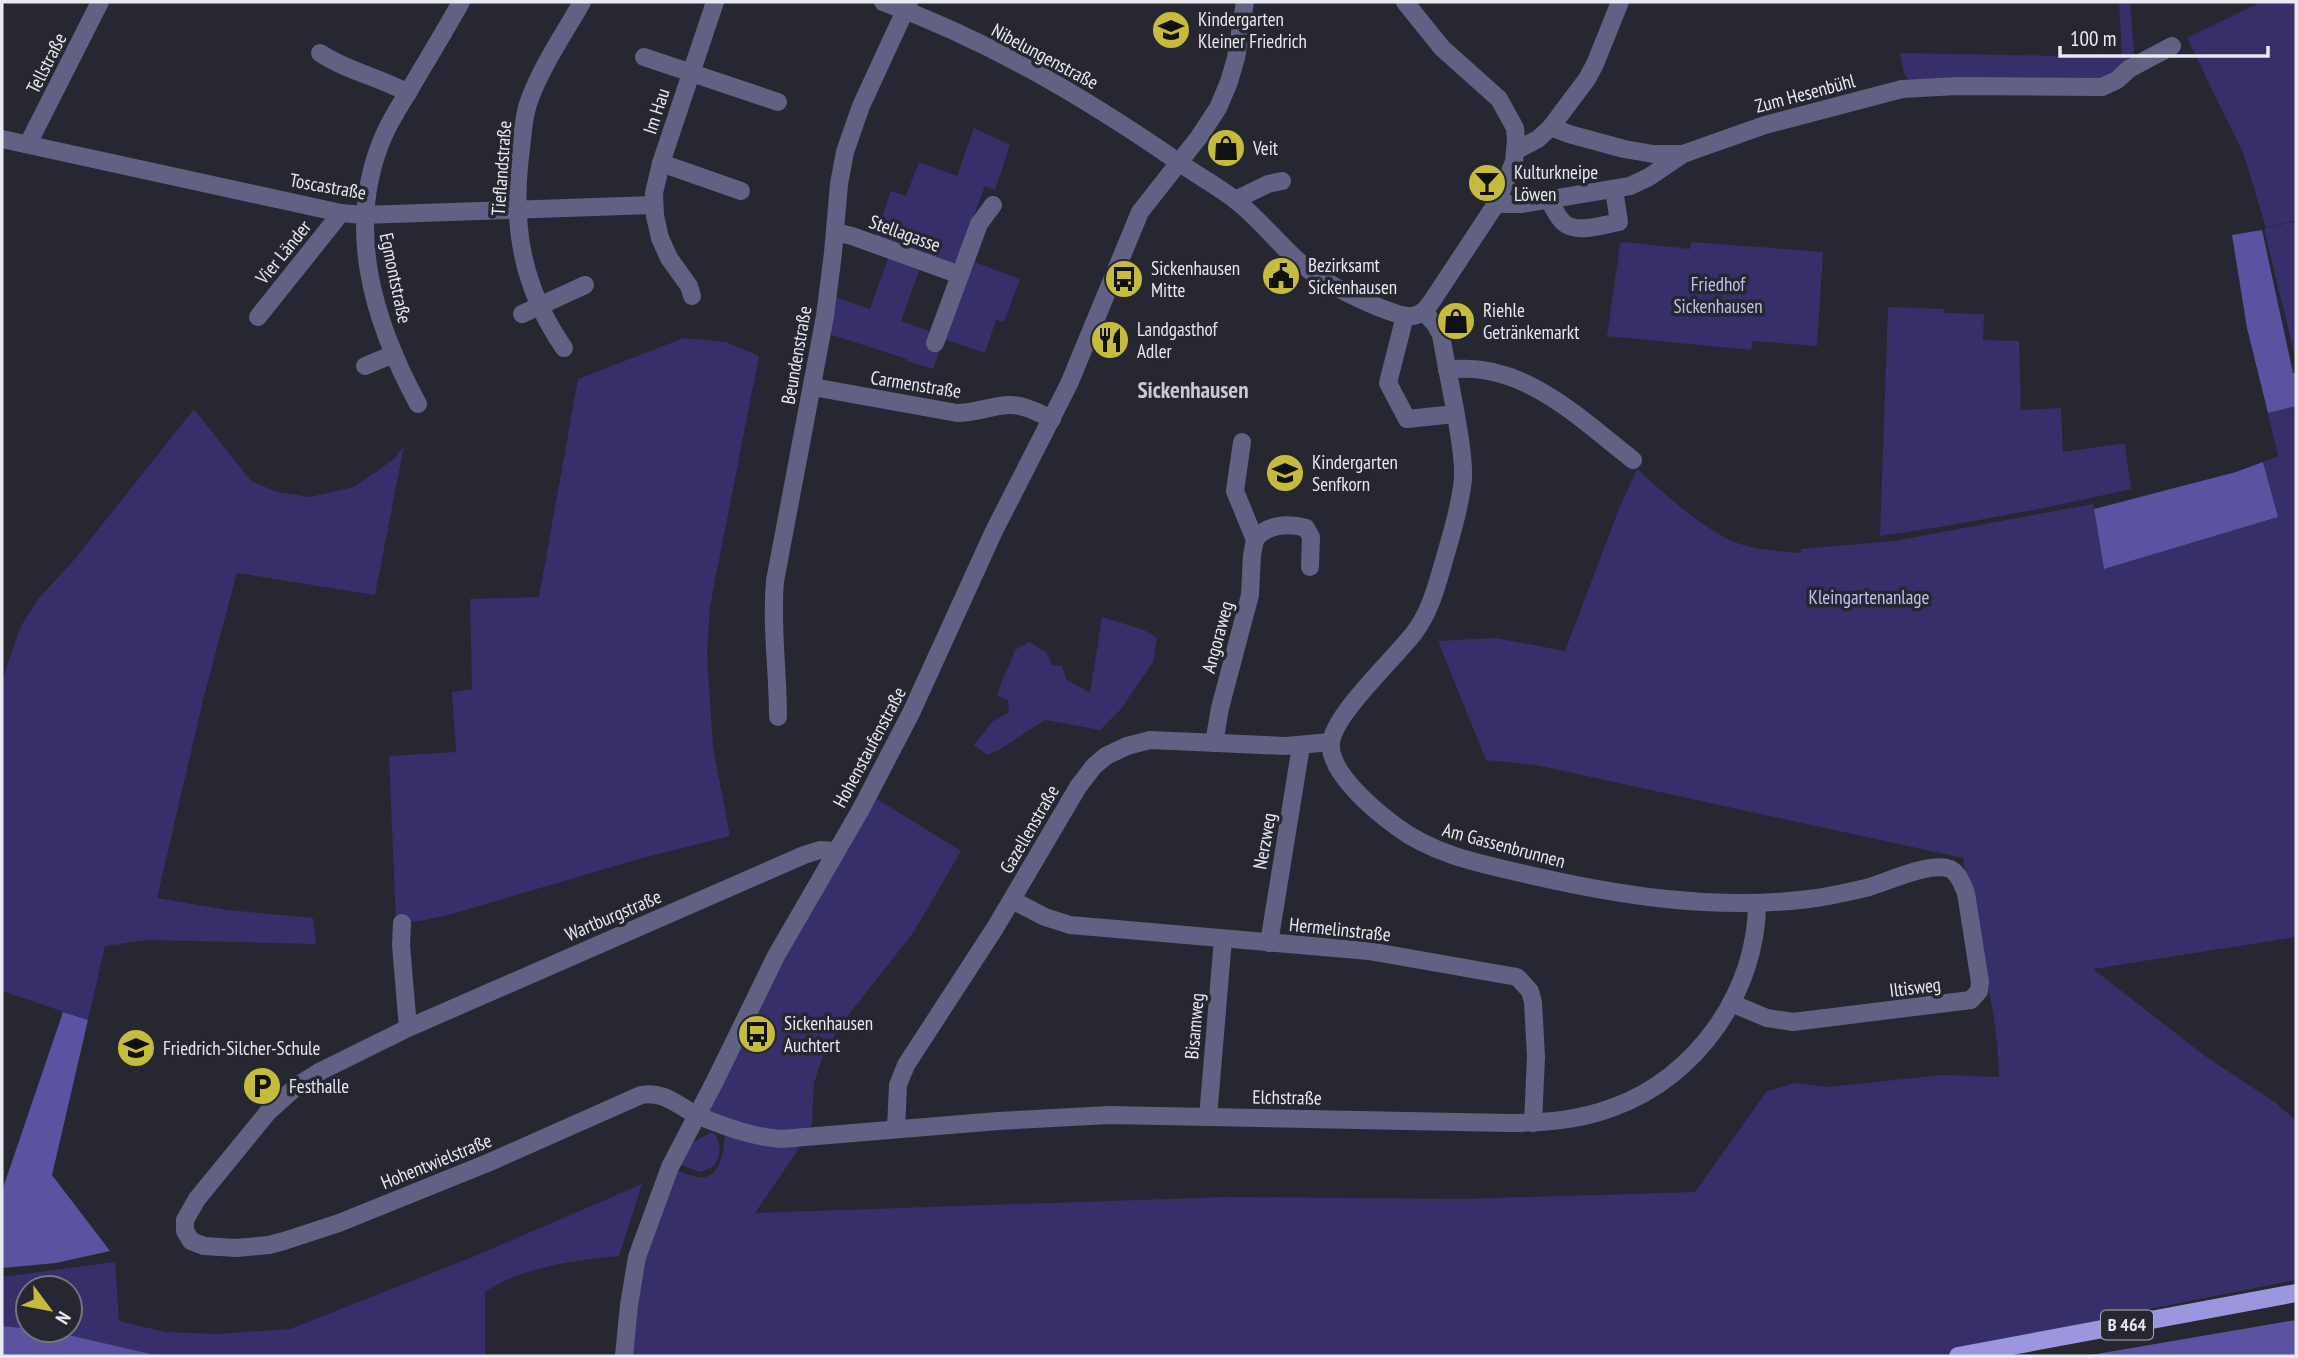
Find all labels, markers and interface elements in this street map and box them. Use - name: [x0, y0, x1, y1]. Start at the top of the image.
- place label: Kindergarten Kleiner Friedrich: [1198, 7, 1307, 53]
- school or university icon: Kindergarten Kleiner Friedrich: [1150, 9, 1192, 51]
- scale bar: [2060, 14, 2268, 58]
- street label: Nibelungenstraße: [988, 18, 1103, 94]
- text: 100 m: [2070, 25, 2116, 52]
- street label: Tellstraße: [21, 29, 71, 97]
- street label: Zum Hesenbühl: [1752, 68, 1858, 118]
- street label: Im Hau: [637, 85, 675, 137]
- street label: Tieflandstraße: [486, 120, 516, 216]
- shop icon: Veit: [1205, 127, 1247, 169]
- place label: Veit: [1252, 136, 1279, 160]
- place label: Kulturkneipe Löwen: [1514, 160, 1598, 206]
- bar icon: Kulturkneipe Löwen: [1466, 162, 1508, 204]
- street label: Toscastraße: [288, 167, 368, 205]
- street label: Stellagasse: [866, 209, 944, 257]
- street label: Vier Länder: [249, 215, 316, 290]
- street label: Egmontstraße: [375, 230, 417, 326]
- place label: Bezirksamt Sickenhausen: [1308, 253, 1397, 299]
- public building icon: Bezirksamt Sickenhausen: [1260, 255, 1302, 297]
- place label: Sickenhausen Mitte: [1151, 256, 1240, 302]
- bus stop icon: Sickenhausen Mitte: [1103, 258, 1145, 300]
- park label: Friedhof Sickenhausen: [1673, 272, 1763, 318]
- place label: Riehle Getränkemarkt: [1483, 298, 1580, 344]
- shop icon: Riehle Getränkemarkt: [1435, 300, 1477, 342]
- street label: Beundenstraße: [776, 304, 816, 406]
- place label: Landgasthof Adler: [1137, 317, 1219, 363]
- restaurant icon: Landgasthof Adler: [1089, 319, 1131, 361]
- street label: Carmenstraße: [869, 365, 963, 403]
- district label: Sickenhausen: [1137, 375, 1249, 404]
- place label: Kindergarten Senfkorn: [1312, 450, 1398, 496]
- school or university icon: Kindergarten Senfkorn: [1264, 452, 1306, 494]
- park label: Kleingartenanlage: [1809, 585, 1930, 609]
- street label: Angoraweg: [1196, 598, 1238, 676]
- street label: Hohenstaufenstraße: [827, 683, 911, 811]
- street label: Gazellenstraße: [994, 780, 1064, 877]
- street label: Nerzweg: [1247, 811, 1281, 871]
- street label: Am Gassenbrunnen: [1440, 817, 1568, 873]
- street label: Wartburgstraße: [561, 884, 665, 946]
- street label: Hermelinstraße: [1288, 912, 1392, 946]
- street label: Iltisweg: [1888, 972, 1942, 1002]
- street label: Bisamweg: [1179, 992, 1209, 1060]
- place label: Sickenhausen Auchtert: [784, 1011, 873, 1057]
- bus stop icon: Sickenhausen Auchtert: [736, 1013, 778, 1055]
- school or university icon: Friedrich-Silcher-Schule: [115, 1027, 157, 1069]
- place label: Friedrich-Silcher-Schule: [163, 1036, 321, 1060]
- parking icon: Festhalle: [241, 1065, 283, 1107]
- place label: Festhalle: [289, 1074, 349, 1098]
- street label: Elchstraße: [1252, 1084, 1322, 1110]
- street label: Hohentwielstraße: [377, 1128, 495, 1194]
- north arrow: [14, 1274, 84, 1344]
- text: N: [51, 1307, 76, 1329]
- road number: B 464: [2101, 1310, 2153, 1340]

